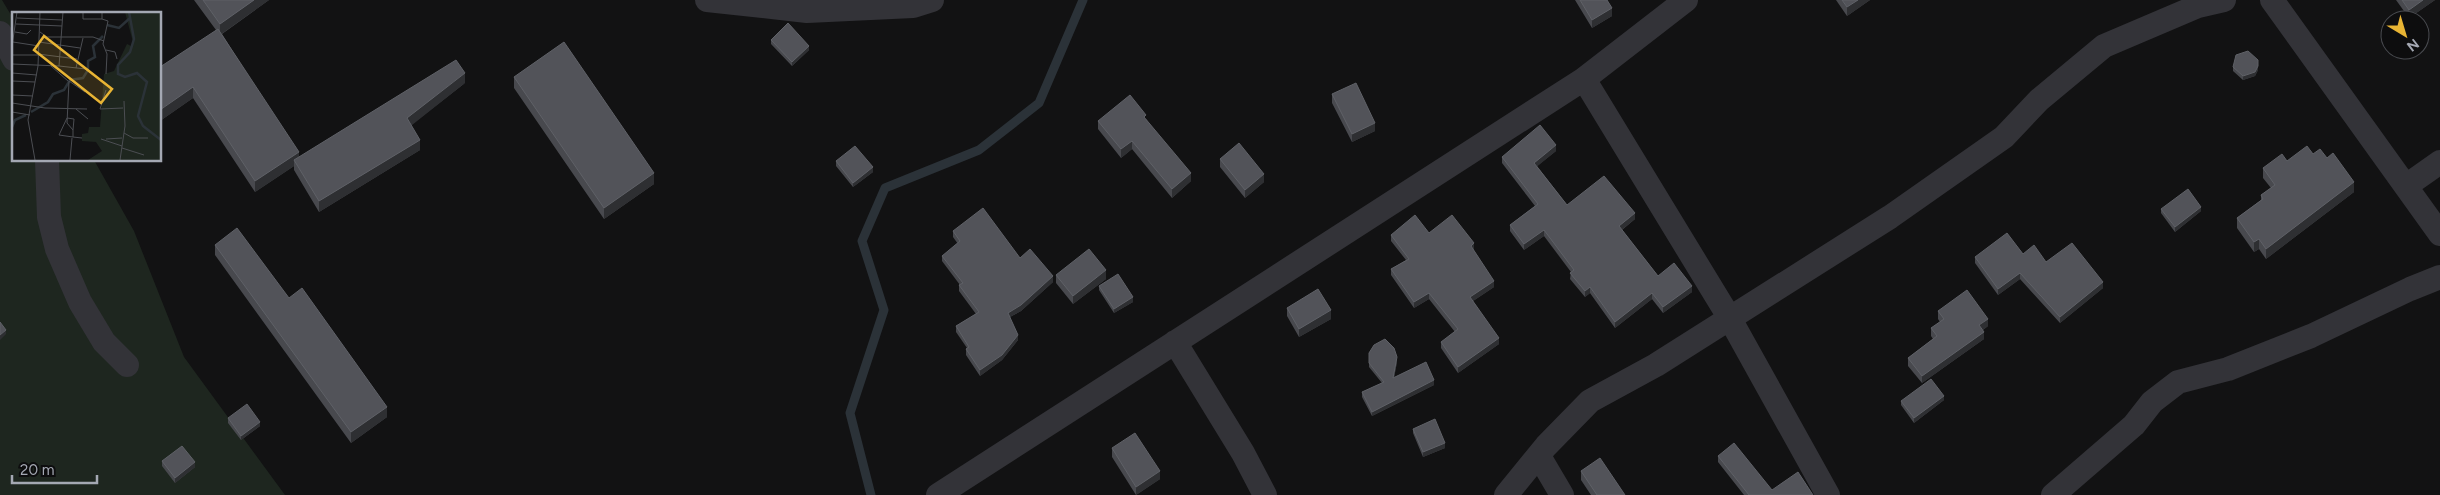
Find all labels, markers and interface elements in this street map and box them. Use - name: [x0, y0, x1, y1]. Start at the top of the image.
- north arrow: [2380, 10, 2430, 60]
- inset map: [12, 12, 161, 161]
- text: N: [2403, 35, 2422, 55]
- scale bar: [12, 452, 98, 484]
- text: 20 m: [20, 461, 54, 479]

